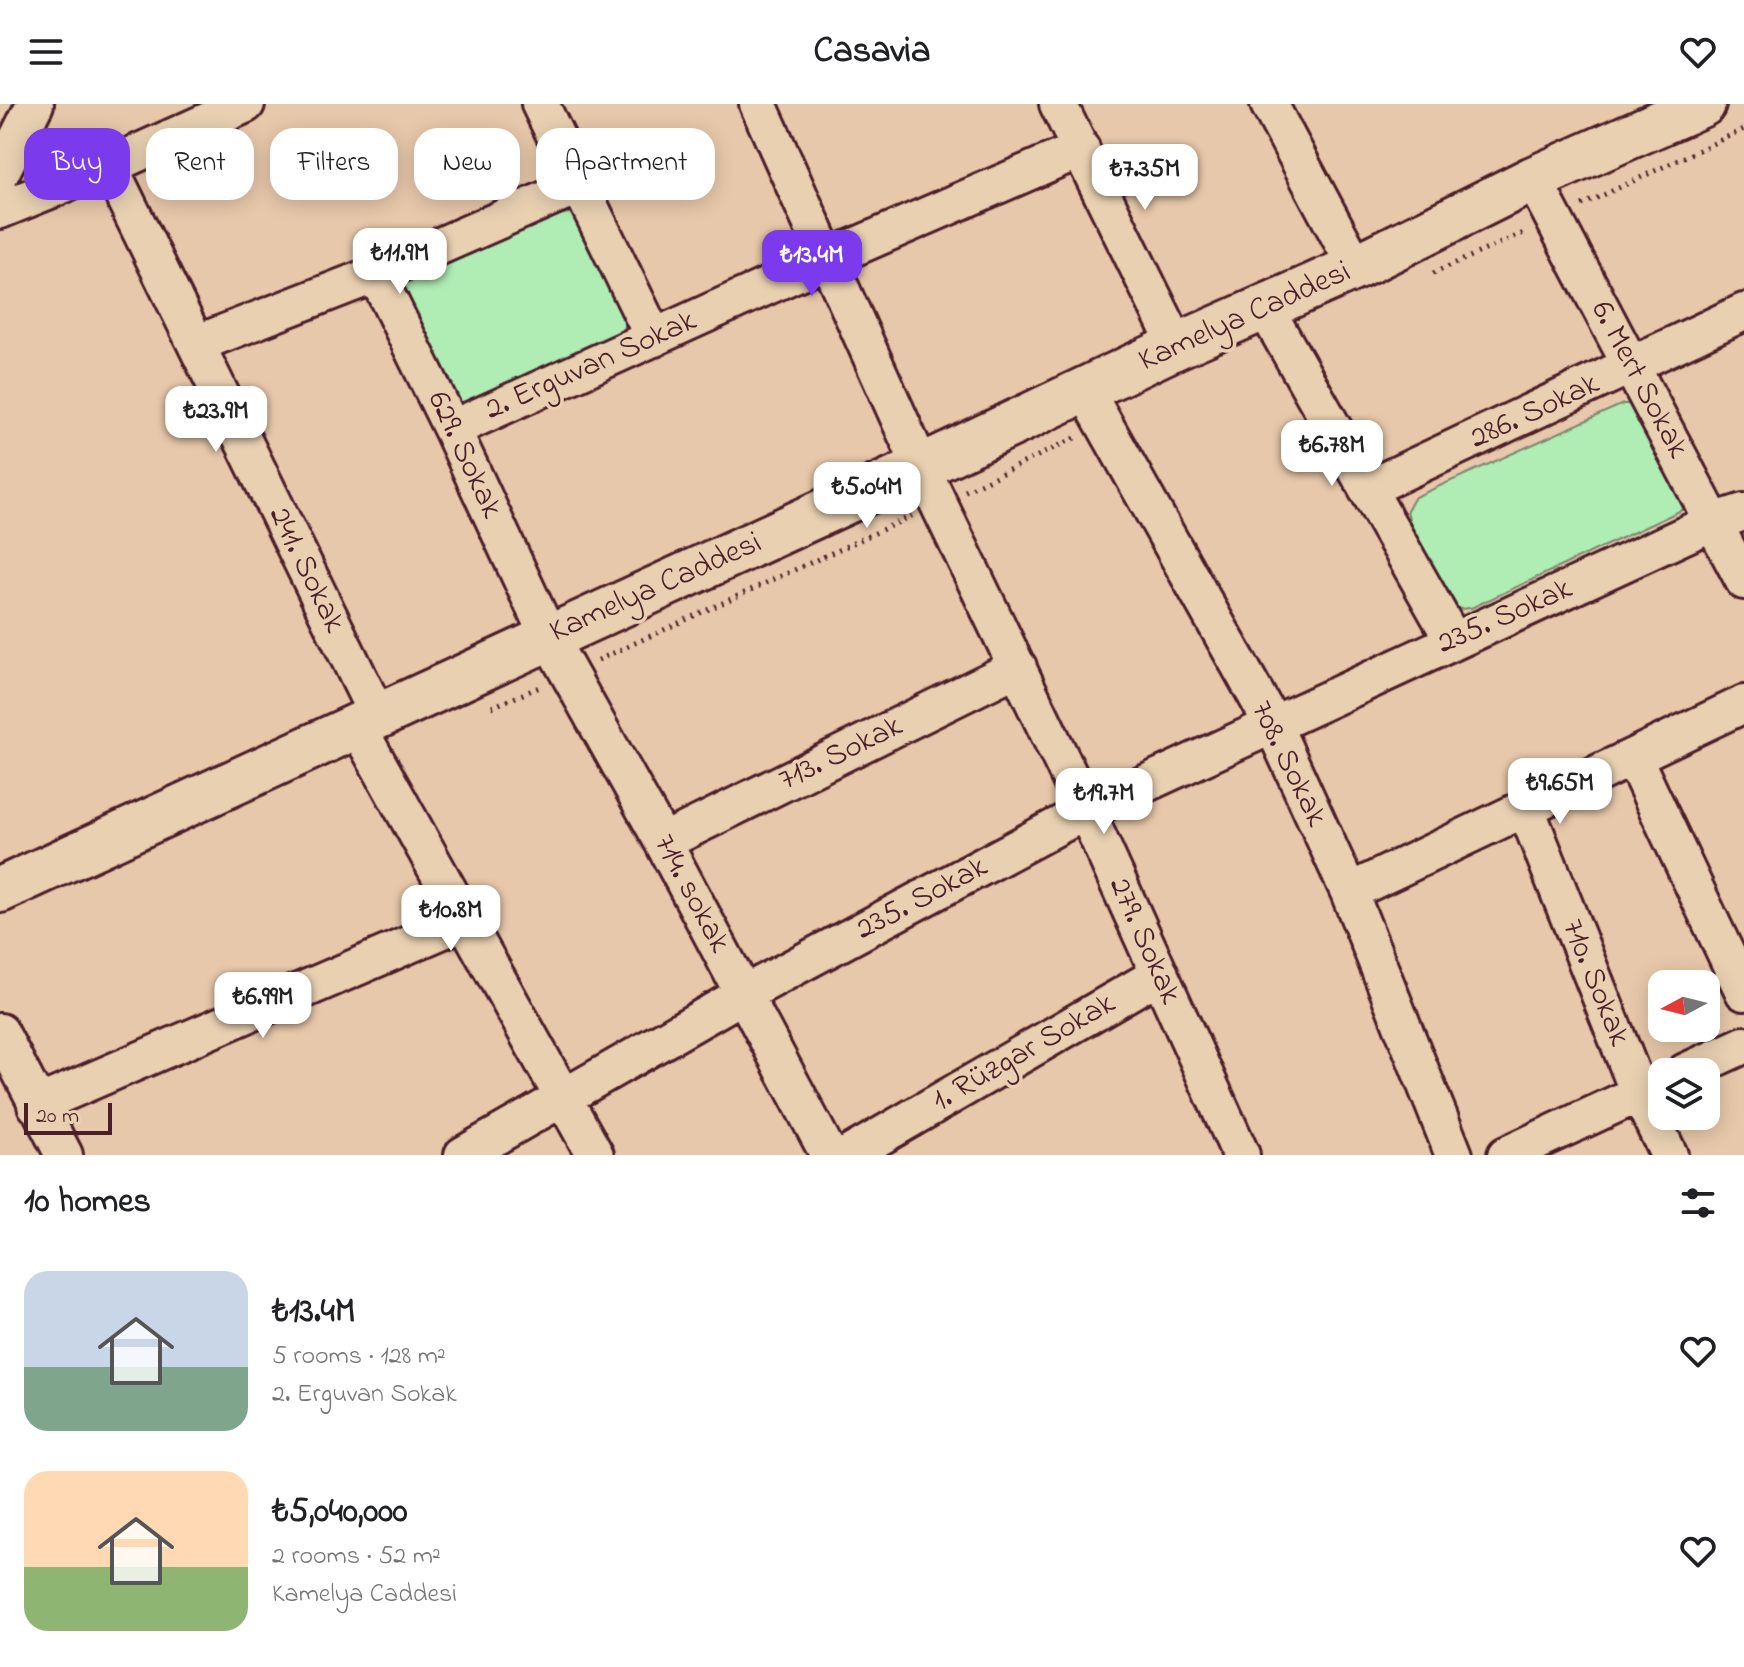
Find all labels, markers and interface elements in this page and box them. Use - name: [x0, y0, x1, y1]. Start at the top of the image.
- text: Casavia: [814, 26, 930, 79]
- icon: menu: [24, 30, 68, 74]
- icon: heart: [1676, 30, 1720, 74]
- chip: Buy: [24, 128, 130, 200]
- chip: Rent: [146, 128, 254, 200]
- chip: Filters: [270, 128, 398, 200]
- chip: New: [414, 128, 520, 200]
- chip: Apartment: [536, 128, 715, 200]
- pin: ₺7.35M: [1080, 144, 1210, 212]
- text: ₺7.35M: [1110, 151, 1180, 189]
- pin: ₺11.9M: [335, 228, 465, 296]
- pin: ₺13.4M: [747, 230, 877, 298]
- text: ₺11.9M: [371, 235, 429, 273]
- text: ₺13.4M: [780, 237, 844, 275]
- street label: Kamelya Caddesi: [1131, 249, 1359, 385]
- street label: 6. Mert Sokak: [1578, 293, 1701, 468]
- street label: 2. Erguvan Sokak: [478, 298, 705, 434]
- street label: 286. Sokak: [1463, 361, 1608, 462]
- street label: 629. Sokak: [414, 384, 514, 527]
- pin: ₺23.9M: [151, 386, 281, 454]
- text: ₺23.9M: [183, 393, 249, 431]
- pin: ₺6.78M: [1267, 420, 1397, 488]
- text: ₺6.78M: [1299, 427, 1365, 465]
- pin: ₺5.04M: [802, 462, 932, 530]
- text: ₺5.04M: [832, 469, 902, 507]
- street label: 241. Sokak: [255, 499, 357, 642]
- street label: Kamelya Caddesi: [542, 520, 770, 656]
- street label: 235. Sokak: [1430, 566, 1581, 668]
- street label: 708. Sokak: [1237, 693, 1339, 836]
- street label: 713. Sokak: [771, 703, 912, 804]
- pin: ₺9.65M: [1495, 758, 1625, 826]
- text: ₺9.65M: [1526, 765, 1594, 803]
- pin: ₺19.7M: [1039, 768, 1169, 836]
- text: ₺19.7M: [1074, 775, 1134, 813]
- street label: 714. sokak: [640, 826, 742, 963]
- street label: 235. Sokak: [848, 844, 997, 953]
- street label: 279. Sokak: [1095, 870, 1193, 1013]
- pin: ₺10.8M: [386, 885, 516, 953]
- text: ₺10.8M: [419, 892, 483, 930]
- street label: 710. Sokak: [1548, 912, 1642, 1054]
- north arrow: [1648, 970, 1720, 1042]
- map controls: [1648, 970, 1720, 1130]
- pin: ₺6.99M: [198, 972, 328, 1040]
- text: ₺6.99M: [232, 979, 294, 1017]
- street label: 1. Rüzgar Sokak: [923, 981, 1125, 1125]
- button: layers: [1648, 1058, 1720, 1130]
- scale bar: [24, 1099, 112, 1135]
- text: 20 m: [36, 1101, 79, 1133]
- text: 10 homes: [24, 1178, 151, 1228]
- icon: filters: [1676, 1181, 1720, 1225]
- text: ₺13.4M: [272, 1288, 355, 1338]
- icon: home: [88, 1303, 184, 1399]
- icon: heart: [1676, 1329, 1720, 1373]
- text: 5 rooms · 128 m²: [272, 1338, 446, 1376]
- text: 2. Erguvan Sokak: [272, 1376, 457, 1414]
- text: ₺5,040,000: [272, 1488, 408, 1538]
- icon: home: [88, 1503, 184, 1599]
- icon: heart: [1676, 1529, 1720, 1573]
- text: 2 rooms · 52 m²: [272, 1538, 441, 1576]
- text: Kamelya Caddesi: [272, 1576, 457, 1614]

